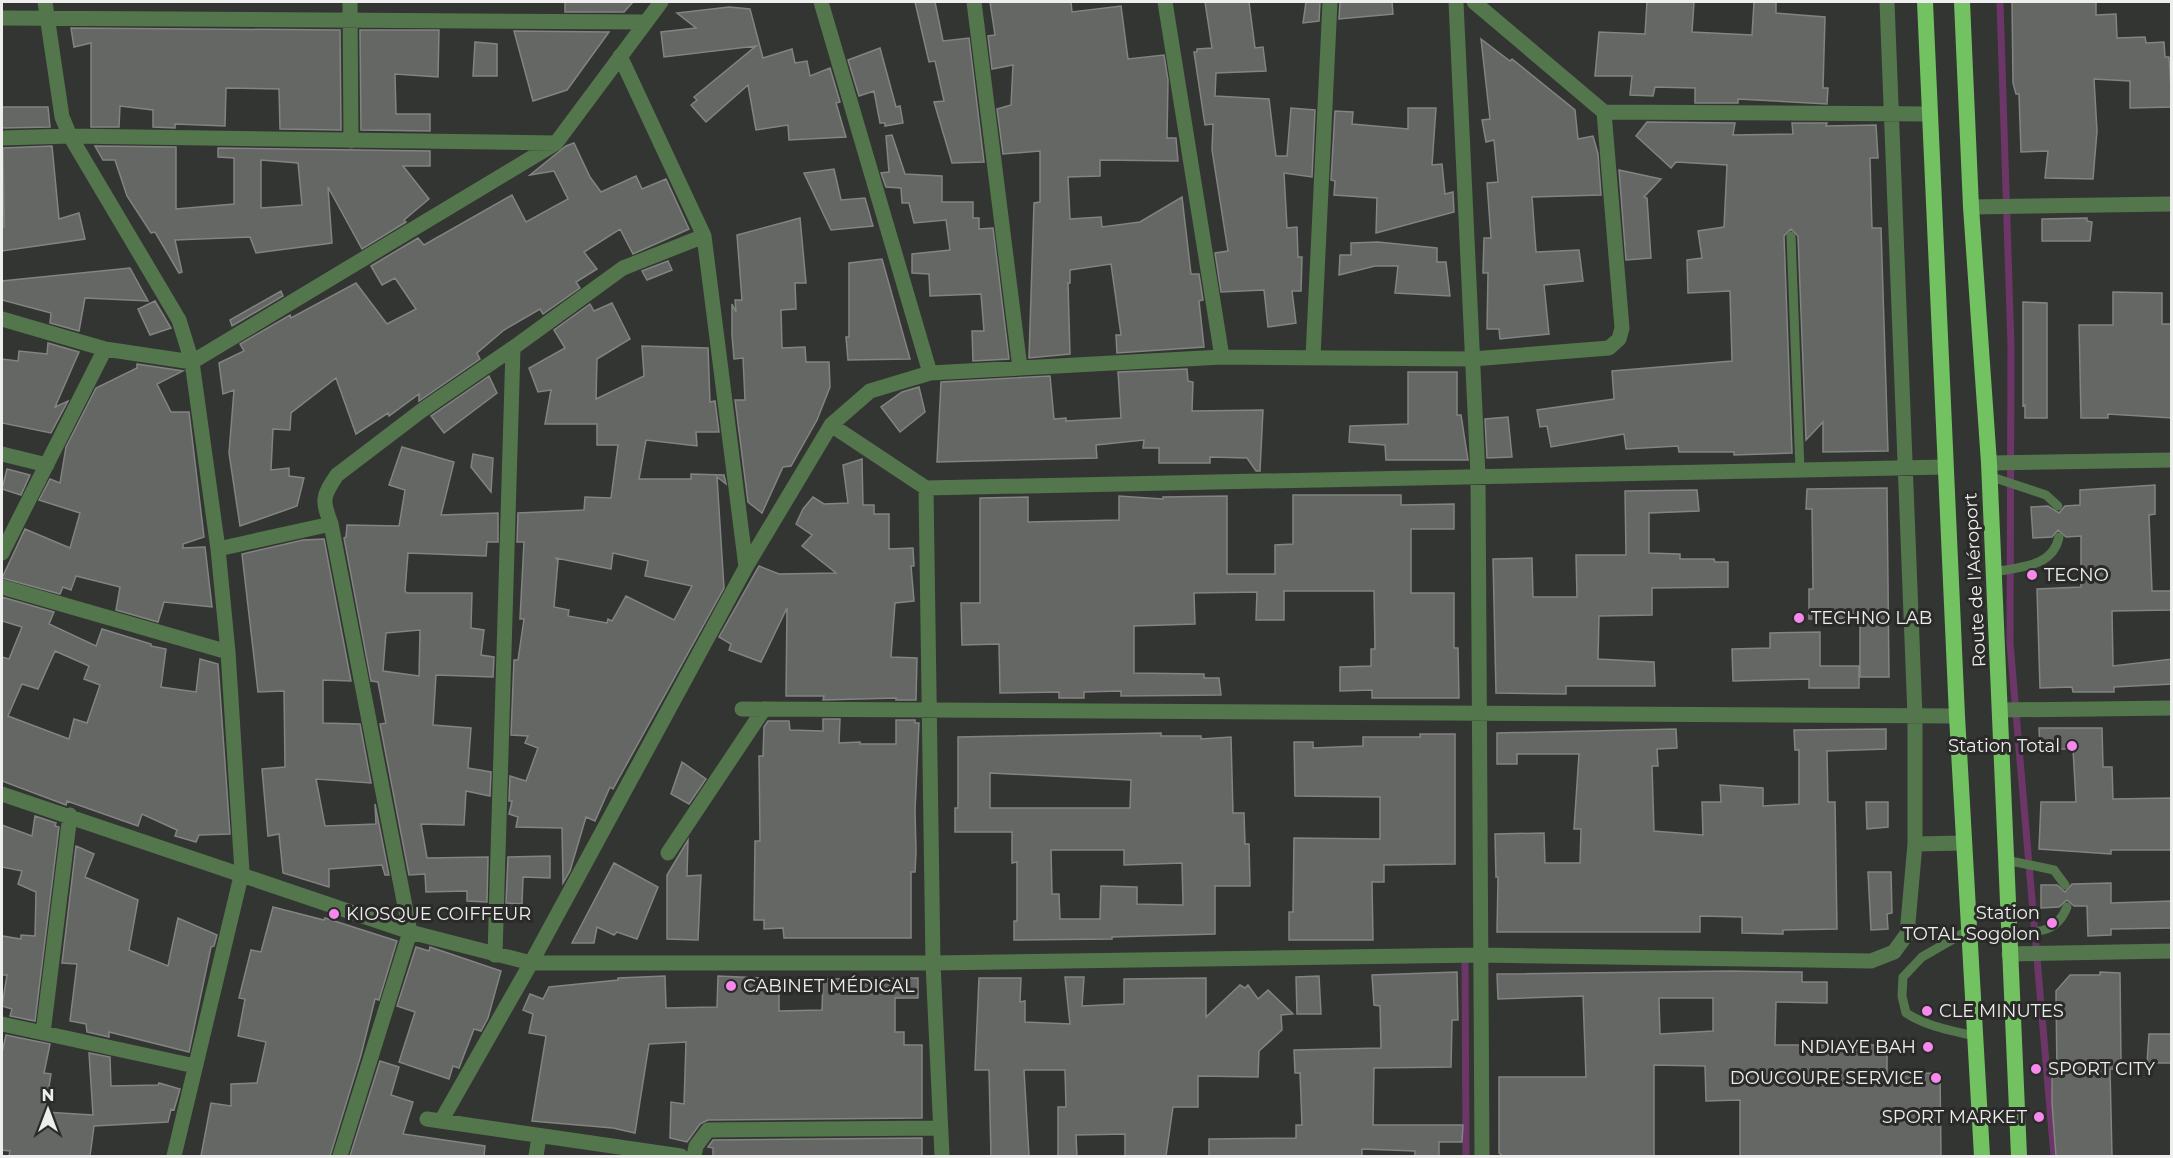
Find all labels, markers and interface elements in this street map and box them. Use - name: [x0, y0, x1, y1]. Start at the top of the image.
- street label: Route de l'Aéroport: [1959, 492, 1991, 668]
- place label: TECNO: [2044, 564, 2109, 586]
- marker: TECNO: [2025, 568, 2039, 582]
- place label: TECHNO LAB: [1811, 607, 1932, 629]
- marker: TECHNO LAB: [1792, 611, 1806, 625]
- place label: Station Total: [1948, 735, 2060, 757]
- marker: Station Total: [2065, 739, 2079, 753]
- place label: Station TOTAL Sogolon: [1903, 902, 2040, 945]
- place label: KIOSQUE COIFFEUR: [346, 903, 531, 925]
- marker: KIOSQUE COIFFEUR: [327, 907, 341, 921]
- marker: Station TOTAL Sogolon: [2045, 916, 2059, 930]
- place label: CABINET MÉDICAL: [743, 975, 915, 997]
- marker: CABINET MÉDICAL: [724, 979, 738, 993]
- place label: CLE MINUTES: [1939, 1000, 2064, 1022]
- marker: CLE MINUTES: [1920, 1004, 1934, 1018]
- place label: NDIAYE BAH: [1800, 1036, 1916, 1058]
- marker: NDIAYE BAH: [1921, 1040, 1935, 1054]
- place label: SPORT CITY: [2048, 1058, 2155, 1080]
- marker: SPORT CITY: [2029, 1062, 2043, 1076]
- place label: DOUCOURE SERVICE: [1730, 1067, 1924, 1089]
- marker: DOUCOURE SERVICE: [1929, 1071, 1943, 1085]
- north arrow: [18, 1080, 78, 1140]
- text: N: [42, 1086, 54, 1105]
- place label: SPORT MARKET: [1882, 1106, 2028, 1128]
- marker: SPORT MARKET: [2032, 1110, 2046, 1124]

